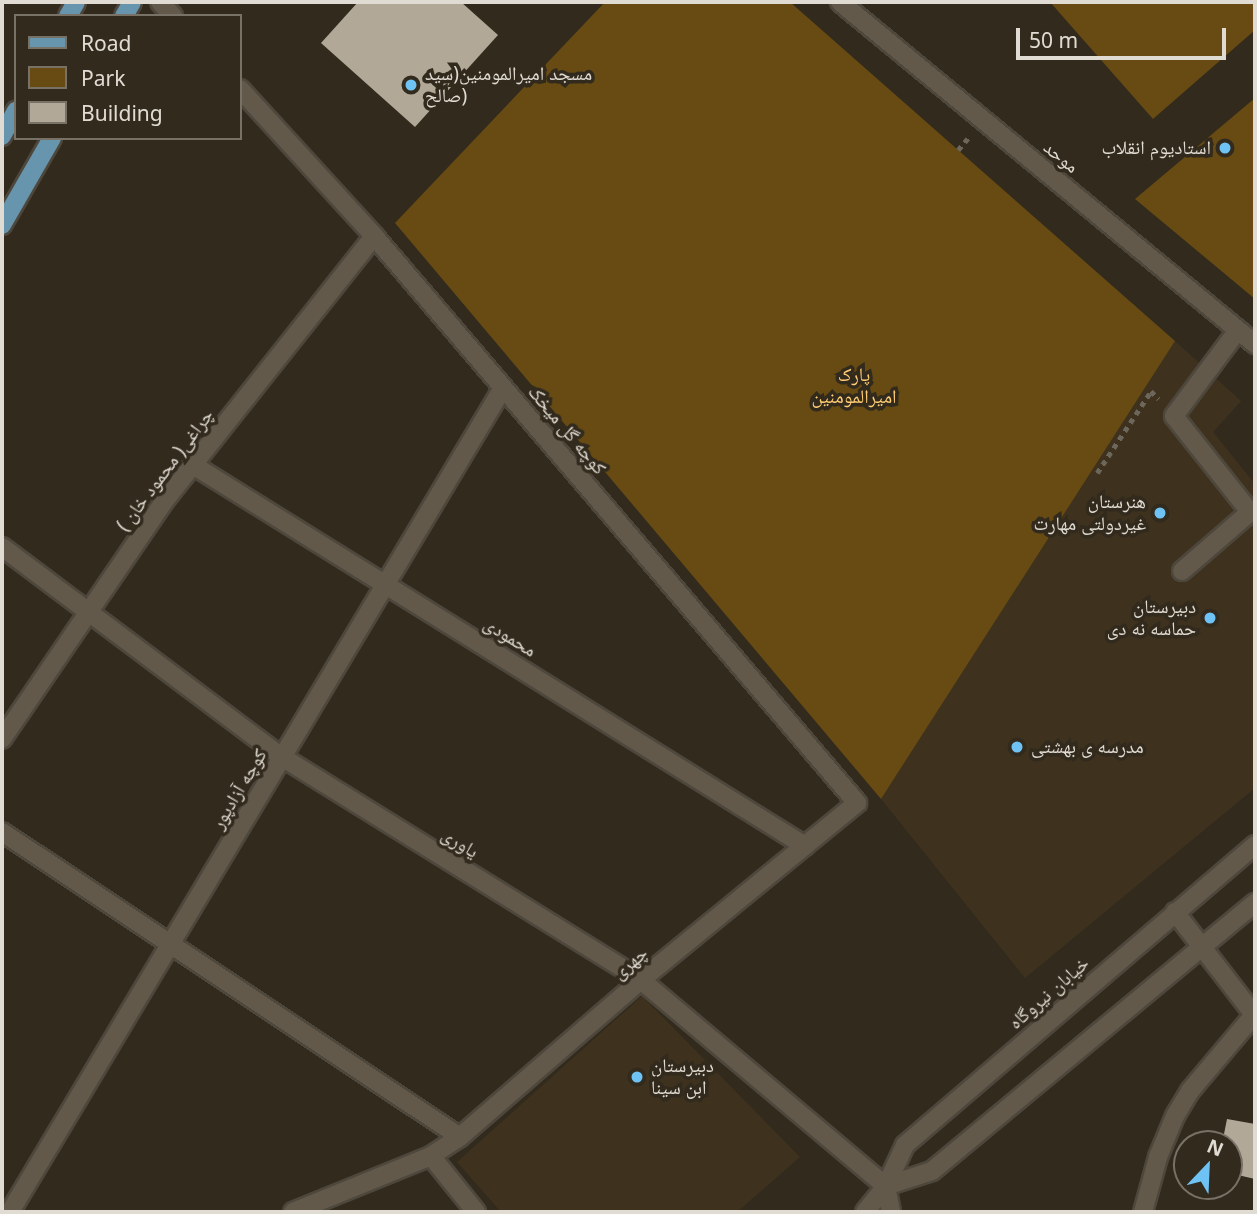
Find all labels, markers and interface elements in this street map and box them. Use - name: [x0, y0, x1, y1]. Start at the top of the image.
- legend: [14, 14, 242, 140]
- scale bar: [1019, 14, 1229, 58]
- text: 50 m: [1029, 26, 1078, 54]
- text: Road: [81, 29, 131, 57]
- place label: مسجد امیرالمومنین(سید صالح): [425, 63, 592, 107]
- text: Park: [81, 64, 125, 92]
- marker: مسجد امیرالمومنین(سید صالح): [403, 77, 419, 93]
- text: Building: [81, 99, 163, 127]
- street label: موحد: [1039, 136, 1083, 178]
- place label: استادیوم انقلاب: [1101, 137, 1211, 159]
- marker: استادیوم انقلاب: [1217, 140, 1233, 156]
- park label: پارک امیرالمومنین: [811, 364, 897, 408]
- street label: کوچه گل میخک: [523, 381, 611, 479]
- street label: چراغی( محمود خان ): [112, 404, 218, 536]
- place label: هنرستان غیردولتی مهارت: [1034, 491, 1146, 535]
- marker: هنرستان غیردولتی مهارت: [1152, 505, 1168, 521]
- place label: دبیرستان حماسه نه دی: [1107, 596, 1196, 640]
- marker: دبیرستان حماسه نه دی: [1202, 610, 1218, 626]
- street label: محمودی: [480, 612, 540, 662]
- place label: مدرسه ی بهشتی: [1031, 736, 1144, 758]
- marker: مدرسه ی بهشتی: [1009, 739, 1025, 755]
- street label: کوچه آزادپور: [206, 745, 272, 833]
- street label: یاوری: [437, 823, 483, 863]
- street label: چهری: [608, 942, 652, 984]
- street label: خیابان نیروگاه: [1004, 952, 1094, 1034]
- place label: دبیرستان ابن سینا: [651, 1055, 714, 1099]
- marker: دبیرستان ابن سینا: [629, 1069, 645, 1085]
- north arrow: [1173, 1130, 1243, 1200]
- text: N: [1203, 1133, 1228, 1162]

